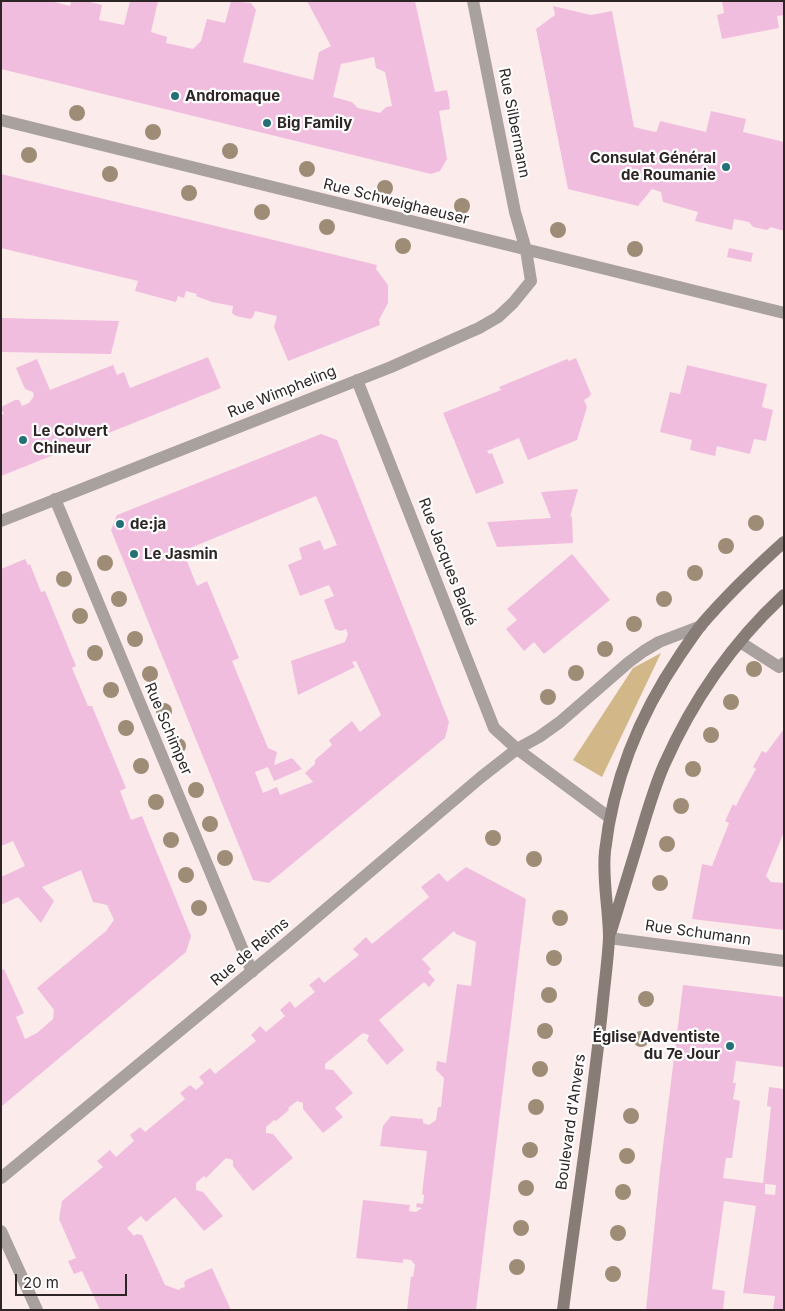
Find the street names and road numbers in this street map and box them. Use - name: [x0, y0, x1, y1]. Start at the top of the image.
- street label: Rue Silbermann: [495, 67, 533, 179]
- street label: Rue Schweighaeuser: [321, 175, 471, 229]
- street label: Rue Wimpheling: [225, 362, 339, 422]
- street label: Rue Jacques Baldé: [414, 495, 480, 629]
- street label: Rue Schimper: [140, 680, 196, 778]
- street label: Rue de Reims: [207, 914, 293, 990]
- street label: Rue Schumann: [644, 917, 752, 949]
- street label: Boulevard d'Anvers: [553, 1053, 589, 1191]

